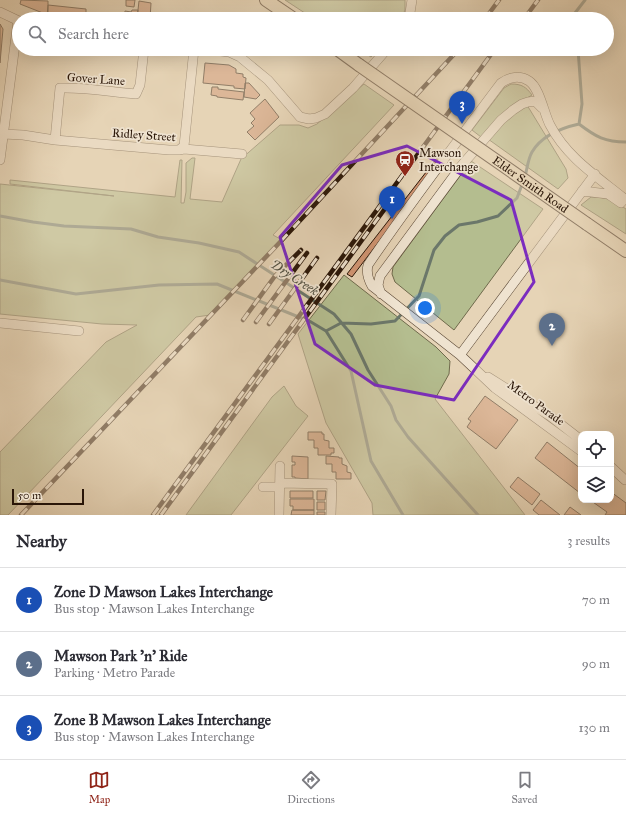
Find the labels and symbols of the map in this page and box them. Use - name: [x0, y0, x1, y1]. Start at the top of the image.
- street label: Gover Lane: [67, 70, 125, 88]
- pin: 3: [449, 91, 475, 124]
- street label: Ridley Street: [112, 126, 177, 144]
- place label: Mawson Interchange: [419, 146, 478, 175]
- station icon: Mawson Interchange: [394, 149, 416, 177]
- street label: Elder Smith Road: [490, 153, 571, 216]
- pin: 1: [379, 186, 405, 219]
- water label: Dry Creek: [268, 257, 322, 299]
- your location: [415, 298, 435, 318]
- pin: 2: [539, 313, 565, 346]
- street label: Metro Parade: [505, 378, 567, 428]
- scale bar: [12, 487, 84, 506]

